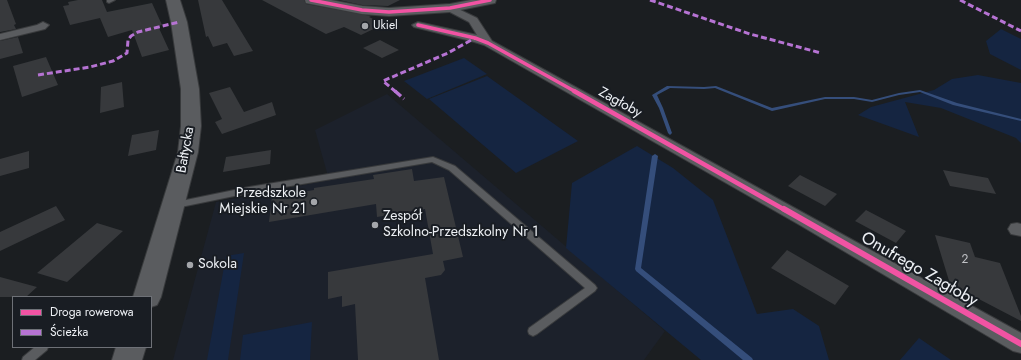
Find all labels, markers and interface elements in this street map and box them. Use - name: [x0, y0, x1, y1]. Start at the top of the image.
- place label: Ukiel: [373, 19, 398, 33]
- marker: Ukiel: [360, 21, 370, 31]
- street label: Zagłoby: [595, 84, 645, 122]
- street label: Bałtycka: [174, 126, 198, 174]
- place label: Przedszkole Miejskie Nr 21: [219, 186, 306, 218]
- marker: Przedszkole Miejskie Nr 21: [309, 197, 319, 207]
- place label: Zespół Szkolno-Przedszkolny Nr 1: [383, 209, 539, 242]
- marker: Zespół Szkolno-Przedszkolny Nr 1: [370, 220, 380, 230]
- street label: Onufrego Zagłoby: [857, 228, 981, 312]
- house number: 2: [962, 253, 968, 267]
- place label: Sokola: [198, 257, 237, 273]
- marker: Sokola: [185, 260, 195, 270]
- legend: [12, 296, 152, 348]
- text: Droga rowerowa: [50, 303, 134, 321]
- text: Ścieżka: [50, 323, 88, 341]

